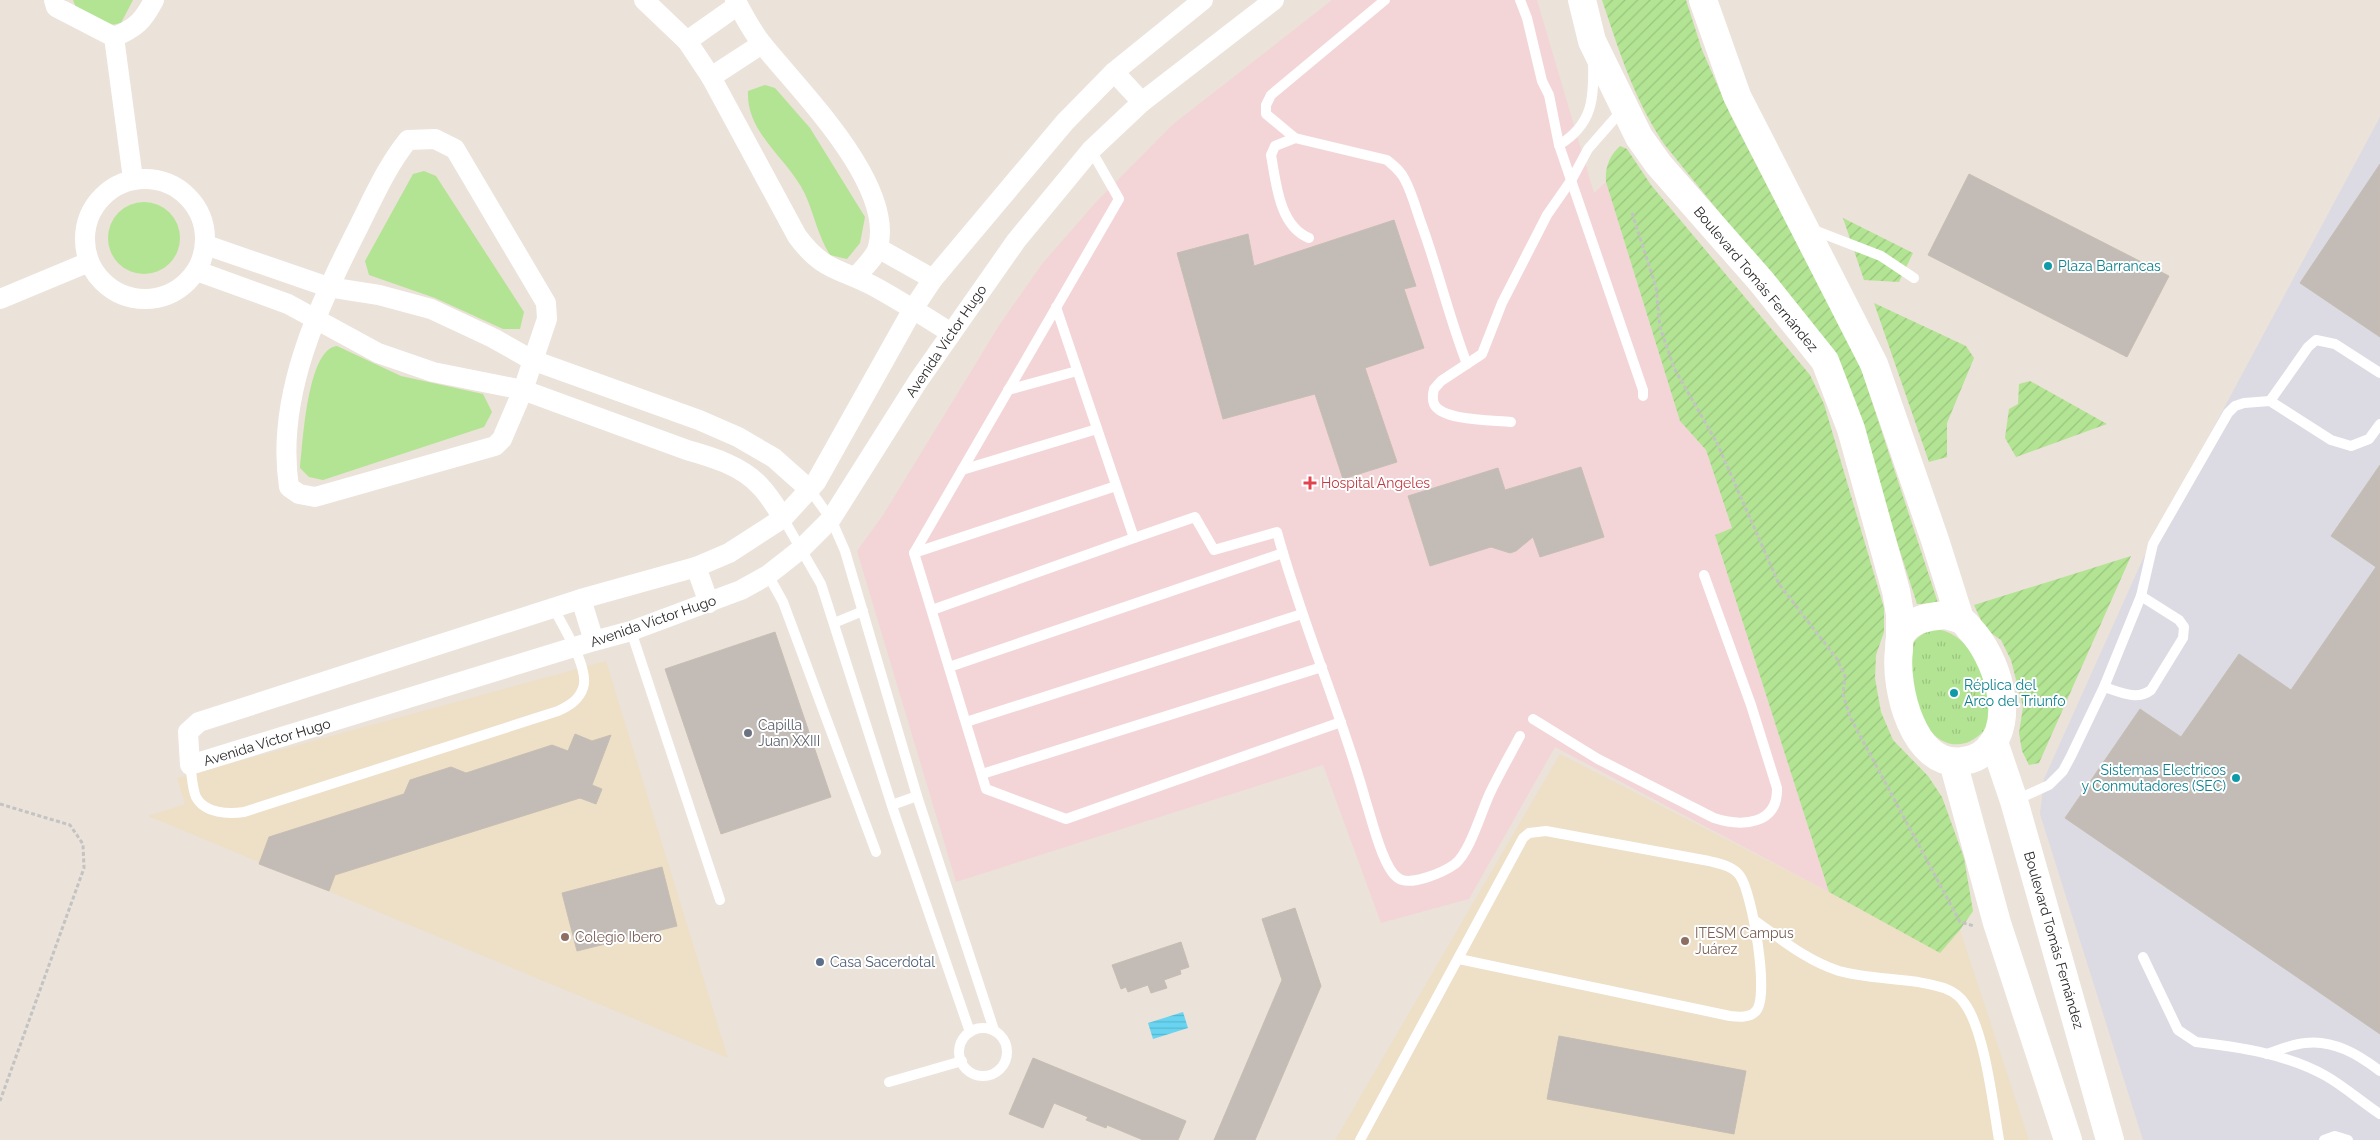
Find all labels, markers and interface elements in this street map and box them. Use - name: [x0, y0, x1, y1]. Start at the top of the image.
- street label: Boulevard Tomás Fernández: [1691, 203, 1821, 355]
- place label: Plaza Barrancas: [2058, 258, 2161, 274]
- marker: Plaza Barrancas: [2042, 260, 2054, 272]
- street label: Avenida Víctor Hugo: [902, 282, 990, 400]
- place label: Hospital Angeles: [1321, 475, 1430, 491]
- marker: Hospital Angeles: [1303, 476, 1317, 490]
- street label: Avenida Víctor Hugo: [588, 592, 718, 650]
- place label: Réplica del Arco del Triunfo: [1964, 677, 2066, 709]
- marker: Réplica del Arco del Triunfo: [1948, 687, 1960, 699]
- street label: Avenida Víctor Hugo: [202, 715, 332, 769]
- place label: Capilla Juan XXIII: [758, 717, 820, 749]
- marker: Capilla Juan XXIII: [742, 727, 754, 739]
- place label: Sistemas Electricos y Conmutadores (SEC): [2081, 762, 2226, 794]
- marker: Sistemas Electricos y Conmutadores (SEC): [2230, 772, 2242, 784]
- street label: Boulevard Tomás Fernández: [2021, 849, 2087, 1031]
- place label: ITESM Campus Juárez: [1695, 925, 1794, 957]
- place label: Colegio Ibero: [575, 929, 662, 945]
- marker: Colegio Ibero: [559, 931, 571, 943]
- marker: ITESM Campus Juárez: [1679, 935, 1691, 947]
- place label: Casa Sacerdotal: [830, 954, 935, 970]
- marker: Casa Sacerdotal: [814, 956, 826, 968]

